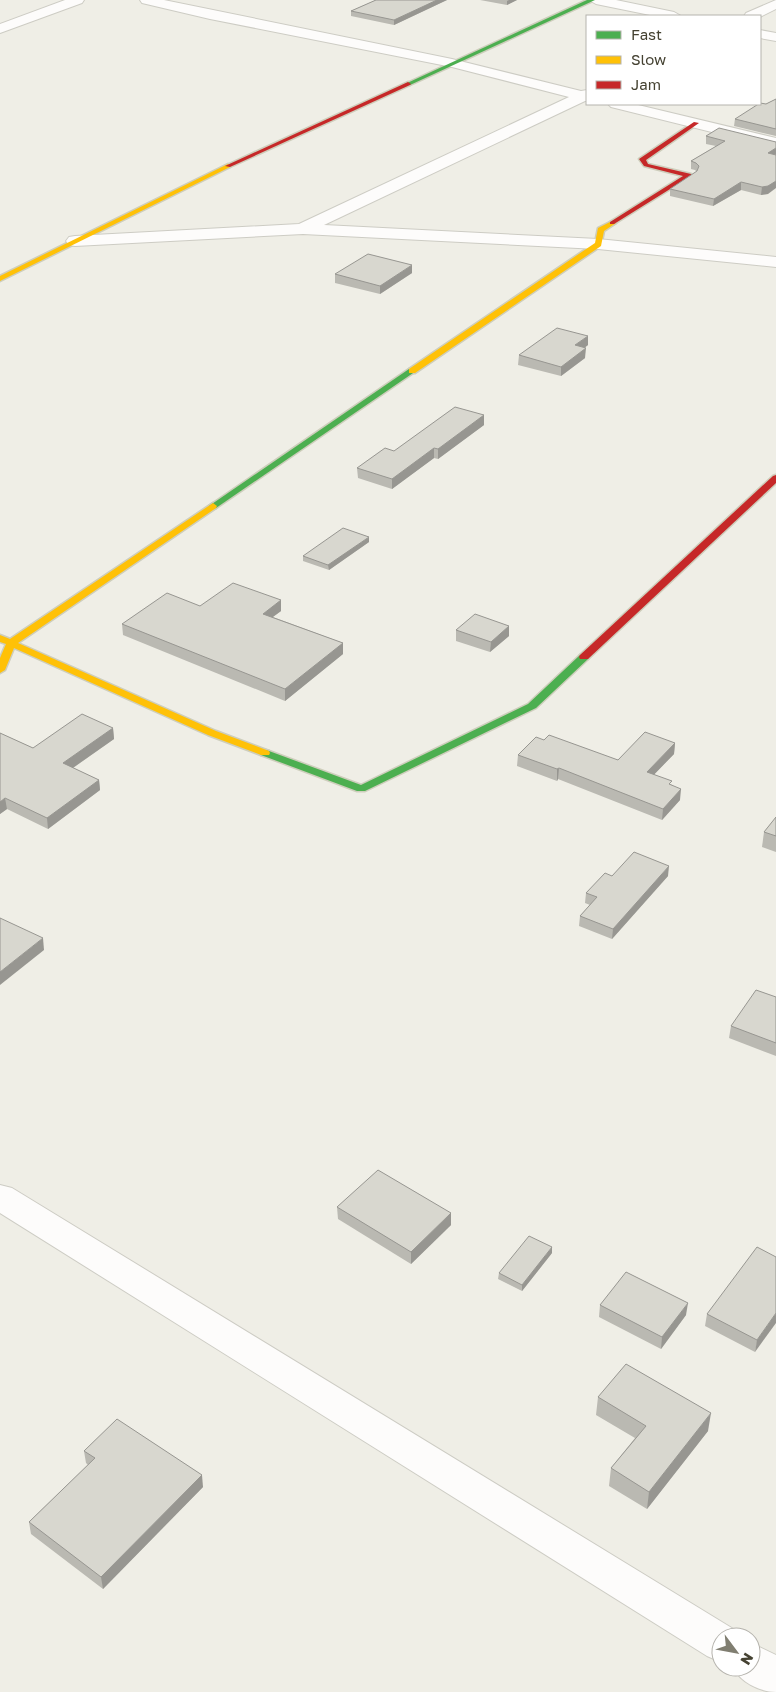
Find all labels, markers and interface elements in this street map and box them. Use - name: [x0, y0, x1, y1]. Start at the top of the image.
- legend: [586, 15, 761, 105]
- text: Fast: [631, 25, 662, 43]
- text: Slow: [631, 50, 666, 68]
- text: Jam: [631, 75, 661, 93]
- north arrow: [711, 1627, 761, 1677]
- text: N: [737, 1650, 757, 1668]

